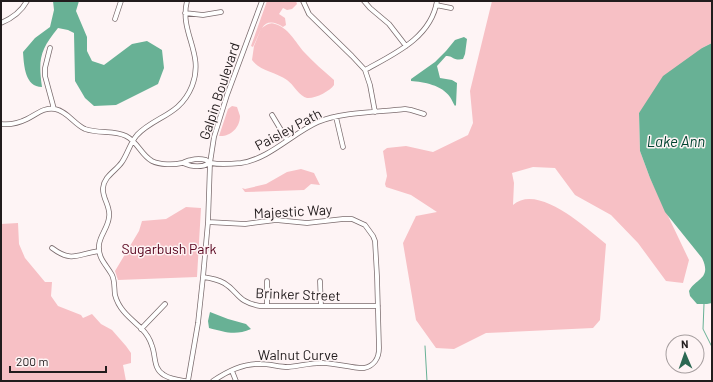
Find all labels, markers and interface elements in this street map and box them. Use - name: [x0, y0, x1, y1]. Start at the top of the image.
- street label: Galpin Boulevard: [195, 40, 243, 142]
- street label: Paisley Path: [252, 104, 324, 154]
- water label: Lake Ann: [647, 132, 705, 150]
- street label: Majestic Way: [253, 200, 333, 222]
- park label: Sugarbush Park: [121, 240, 217, 257]
- street label: Brinker Street: [255, 284, 341, 304]
- north arrow: [665, 334, 705, 374]
- text: N: [681, 337, 689, 350]
- street label: Walnut Curve: [258, 346, 338, 363]
- scale bar: [10, 348, 106, 374]
- text: 200 m: [16, 354, 48, 368]

